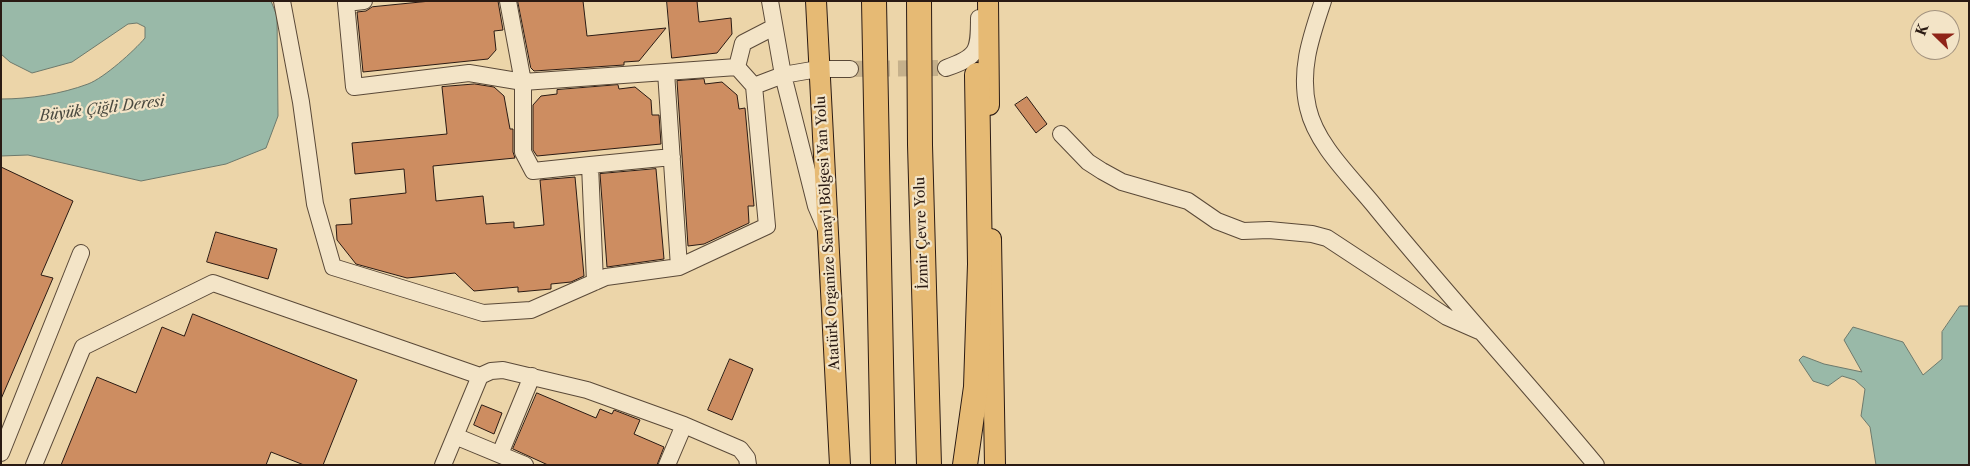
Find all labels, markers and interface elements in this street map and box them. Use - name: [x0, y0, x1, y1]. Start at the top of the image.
- north arrow: [1910, 10, 1960, 60]
- text: K: [1912, 21, 1932, 38]
- water label: Büyük Çiğli Deresi: [38, 92, 166, 126]
- street label: Atatürk Organize Sanayi Bölgesi Yan Yolu: [812, 95, 844, 371]
- street label: İzmir Çevre Yolu: [912, 177, 932, 289]

